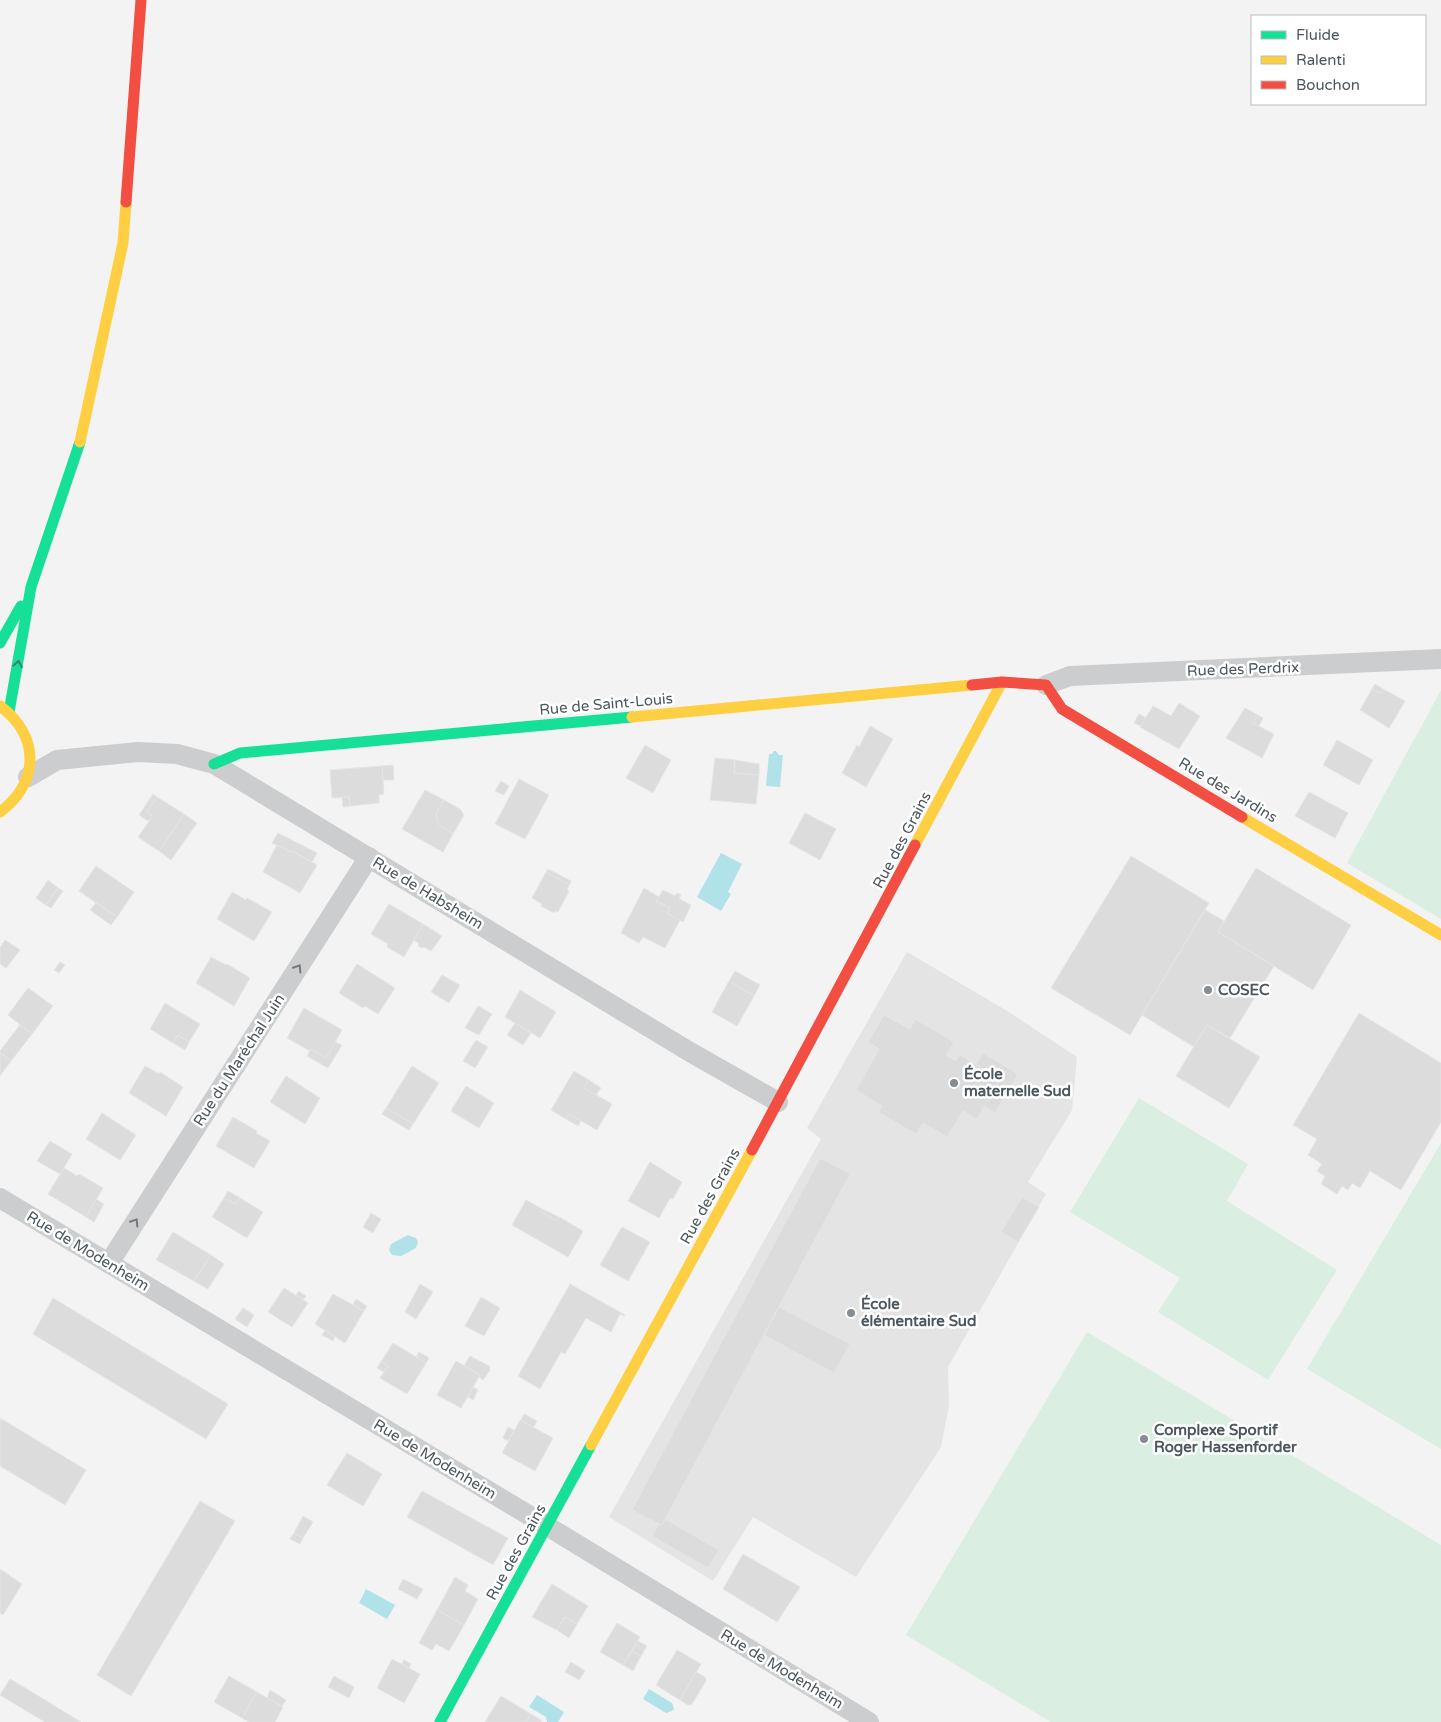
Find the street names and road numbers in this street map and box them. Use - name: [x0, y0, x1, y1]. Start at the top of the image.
- street label: Rue des Perdrix: [1187, 658, 1299, 680]
- street label: Rue de Saint-Louis: [538, 689, 674, 719]
- street label: Rue des Jardins: [1175, 754, 1281, 826]
- street label: Rue des Grains: [869, 789, 935, 891]
- street label: Rue de Habsheim: [370, 853, 486, 933]
- street label: Rue du Maréchal Juin: [190, 991, 288, 1129]
- street label: Rue des Grains: [676, 1145, 744, 1247]
- street label: Rue de Modenheim: [23, 1207, 153, 1295]
- street label: Rue de Modenheim: [370, 1415, 500, 1503]
- street label: Rue des Grains: [482, 1501, 550, 1603]
- street label: Rue de Modenheim: [717, 1625, 847, 1713]

